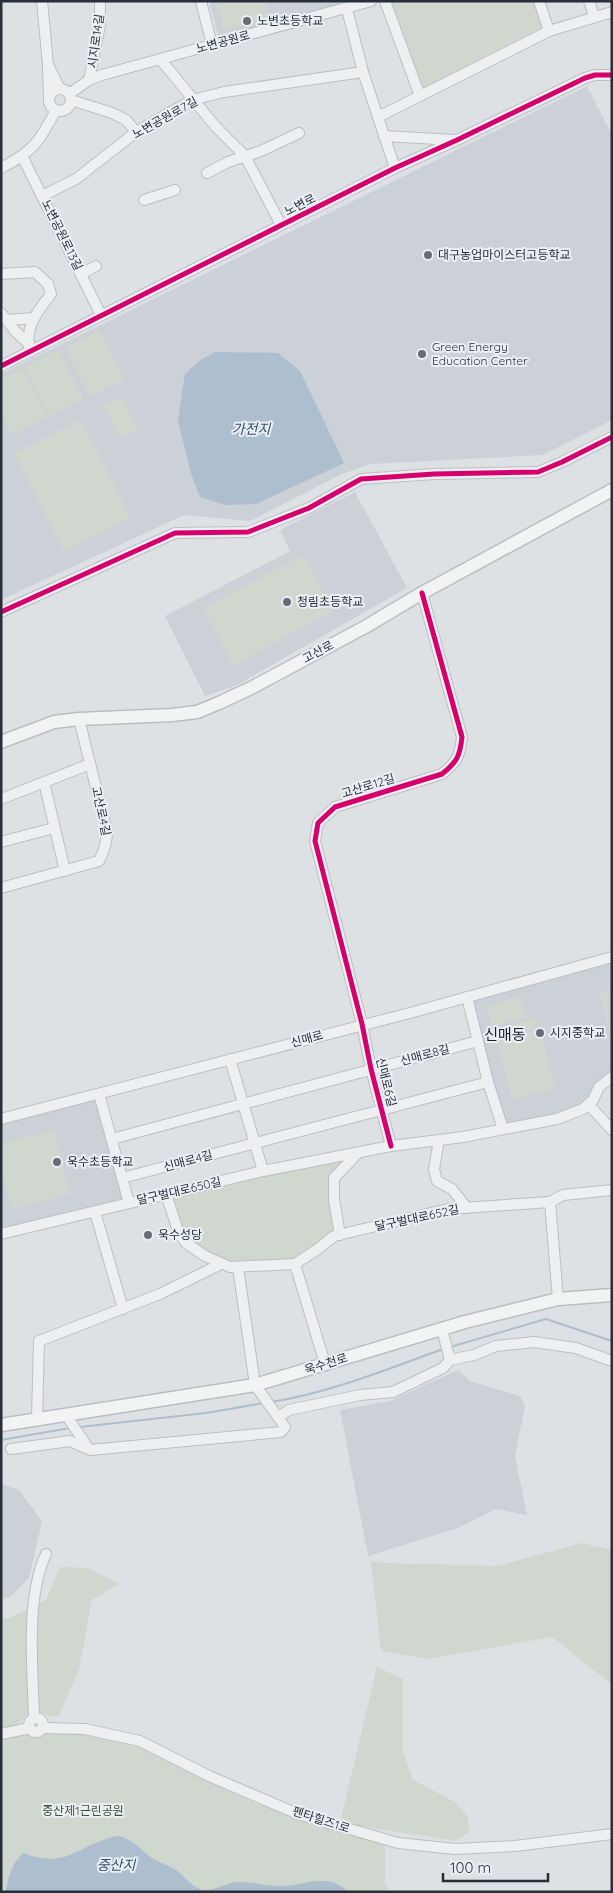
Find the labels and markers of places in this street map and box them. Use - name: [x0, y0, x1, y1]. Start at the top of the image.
- place label: 노변초등학교: [257, 13, 323, 28]
- marker: 노변초등학교: [241, 15, 253, 27]
- place label: 대구농업마이스터고등학교: [438, 247, 570, 262]
- marker: 대구농업마이스터고등학교: [422, 249, 434, 261]
- place label: Green Energy Education Center: [432, 339, 528, 368]
- marker: Green Energy Education Center: [416, 348, 428, 360]
- place label: 청림초등학교: [297, 594, 363, 609]
- marker: 청림초등학교: [281, 596, 293, 608]
- place label: 시지중학교: [550, 1025, 605, 1040]
- marker: 시지중학교: [534, 1027, 546, 1039]
- place label: 욱수초등학교: [67, 1154, 133, 1169]
- marker: 욱수초등학교: [51, 1156, 63, 1168]
- place label: 욱수성당: [158, 1227, 202, 1242]
- marker: 욱수성당: [142, 1229, 154, 1241]

